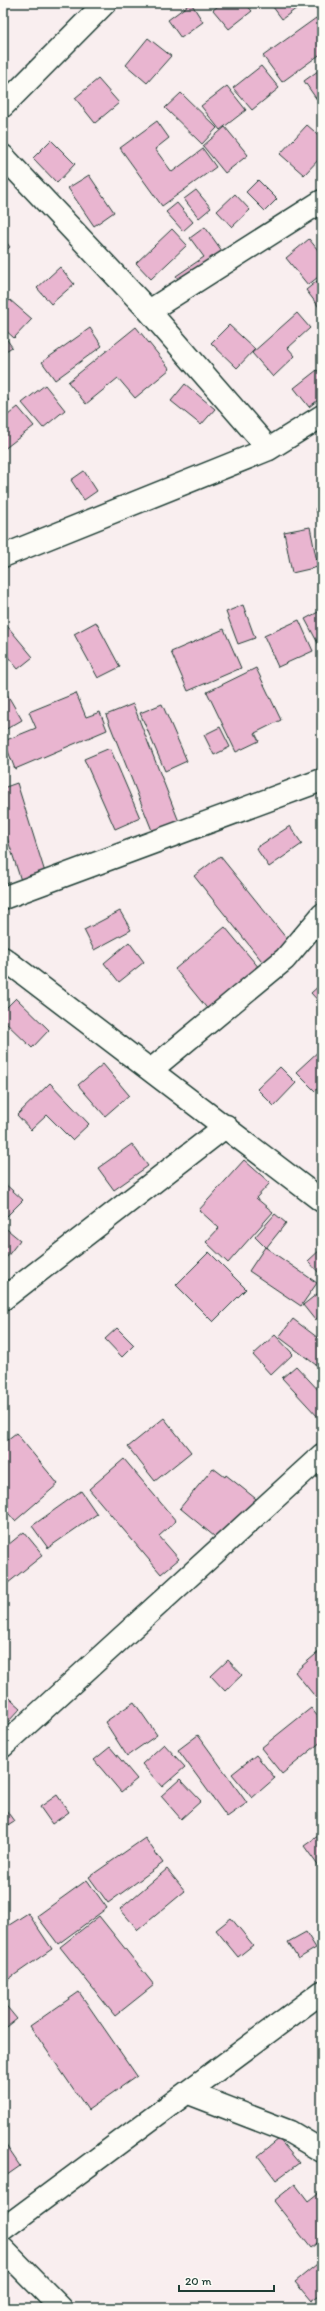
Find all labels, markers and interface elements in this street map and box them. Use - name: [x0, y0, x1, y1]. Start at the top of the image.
- scale bar: [179, 2267, 274, 2293]
- text: 20 m: [185, 2274, 212, 2288]

